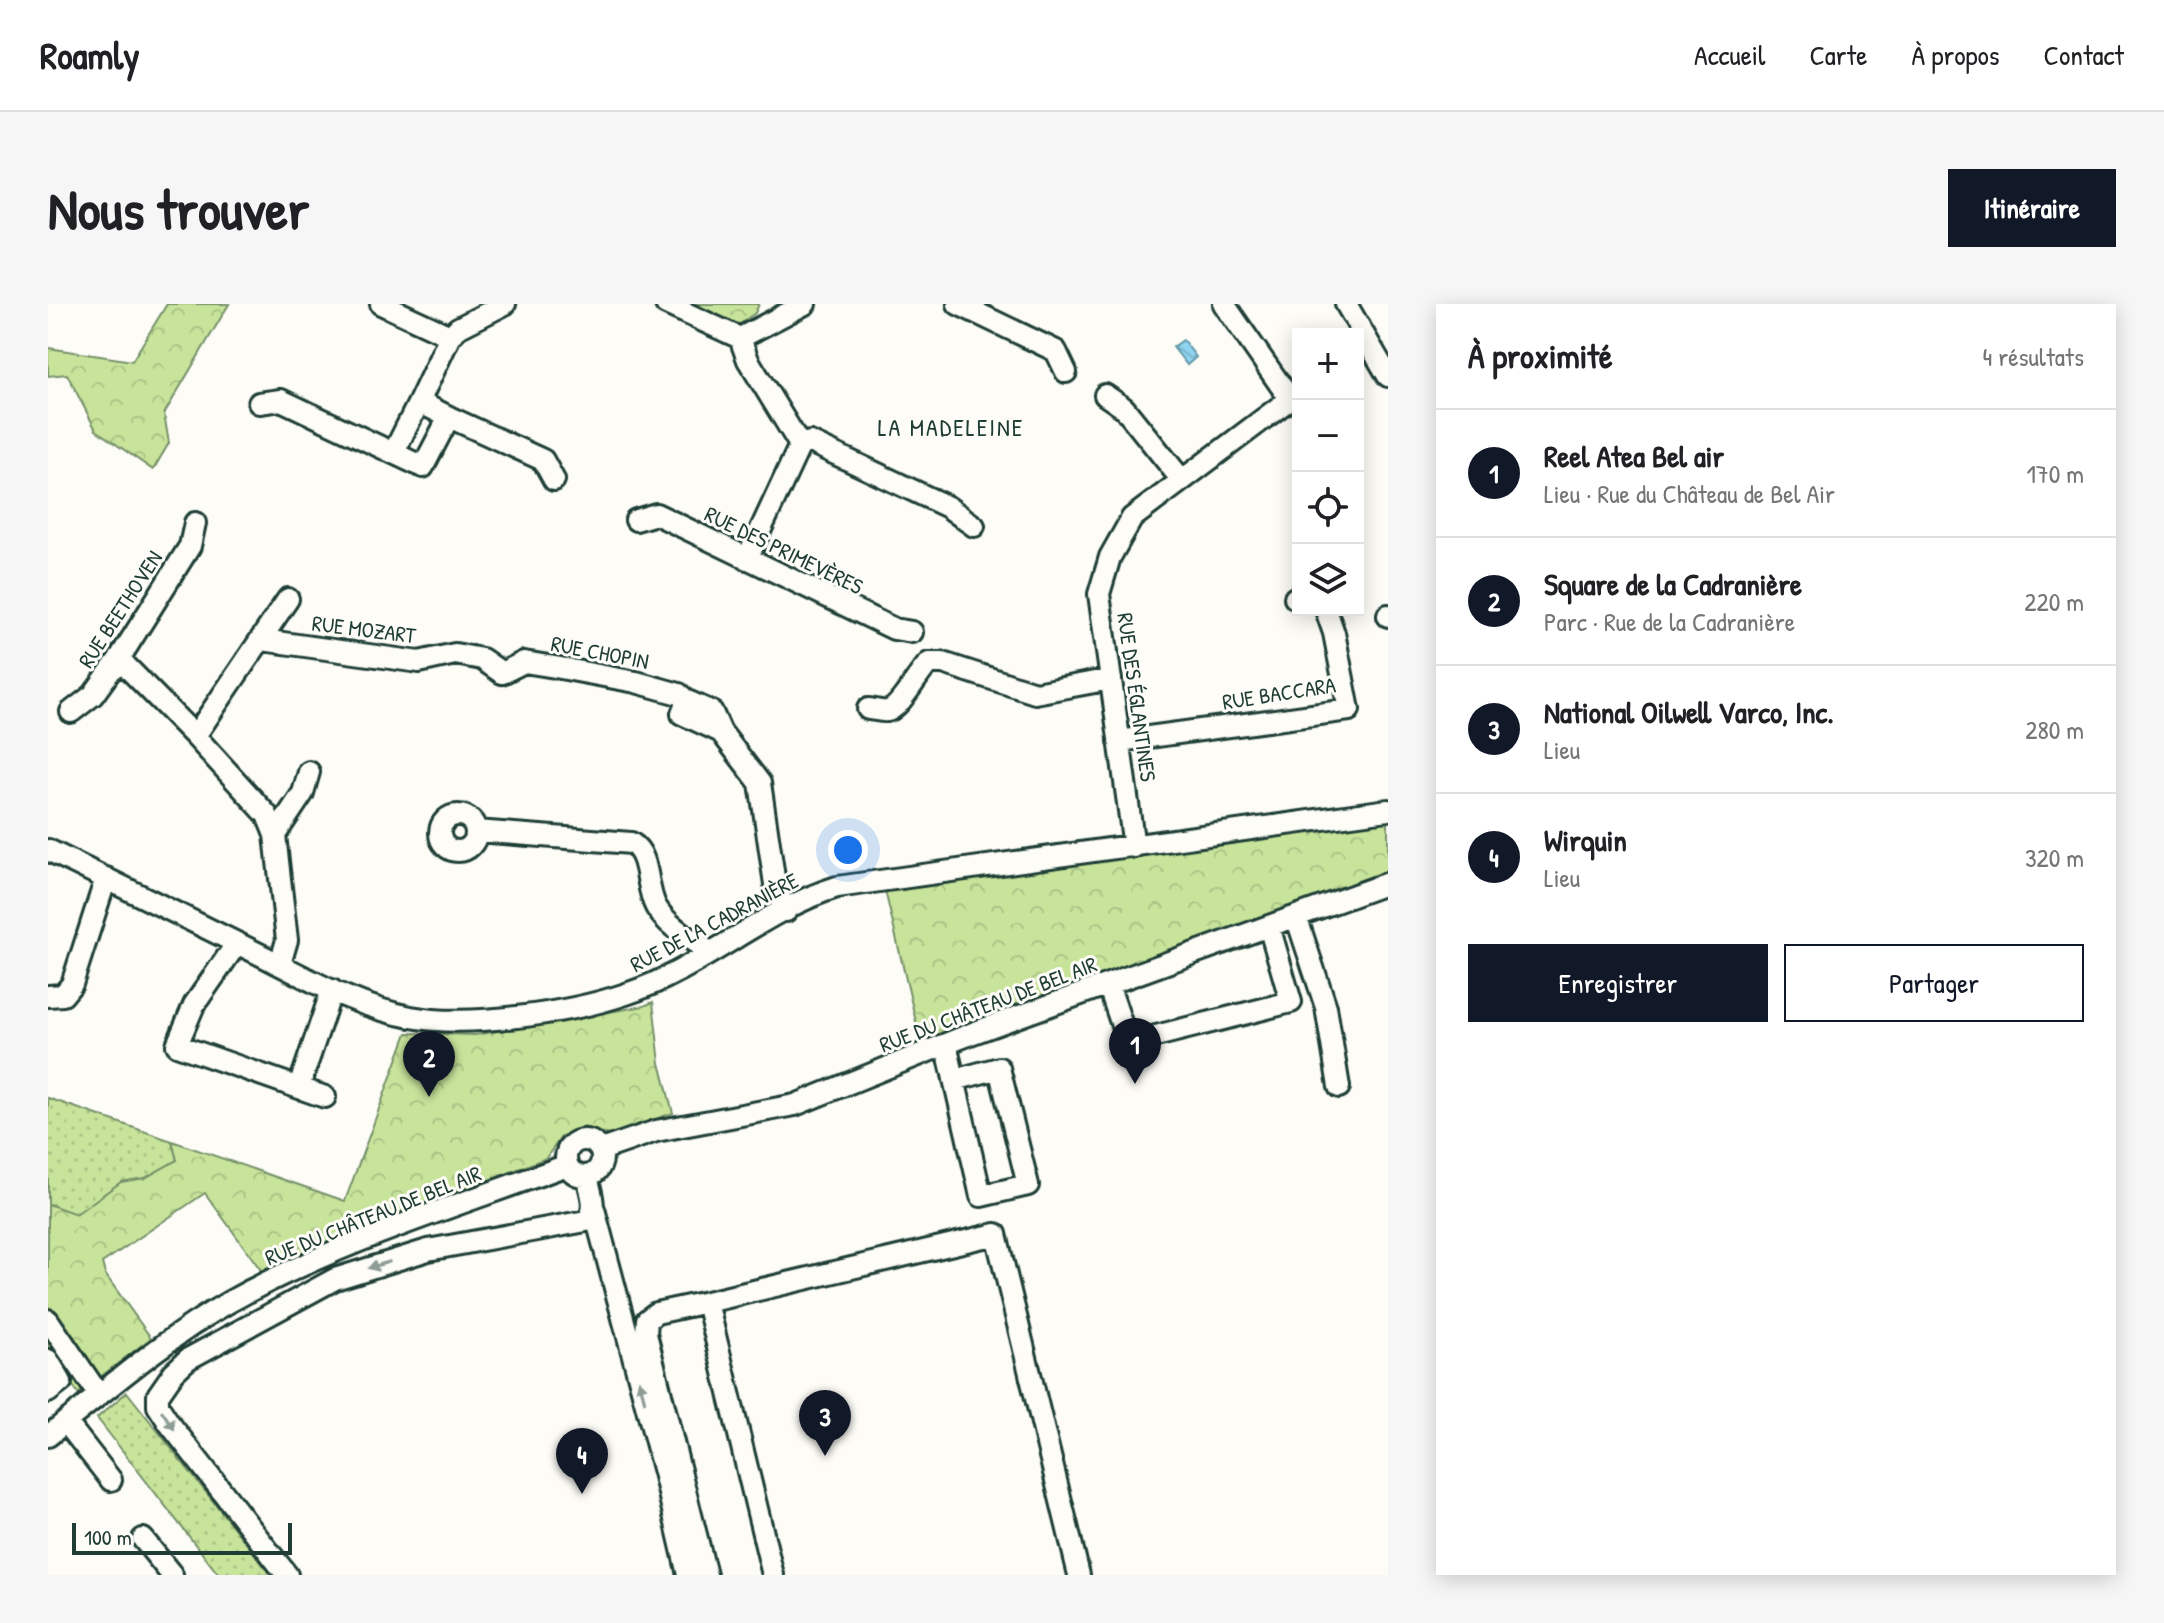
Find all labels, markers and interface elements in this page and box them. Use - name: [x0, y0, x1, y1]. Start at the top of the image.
- text: Roamly: [40, 29, 139, 81]
- text: Accueil: [1694, 36, 1766, 74]
- text: Carte: [1810, 36, 1867, 74]
- text: À propos: [1911, 36, 2000, 74]
- text: Contact: [2044, 36, 2124, 74]
- button: Itinéraire: [1948, 169, 2116, 247]
- text: Nous trouver: [48, 171, 309, 246]
- map controls: [1292, 328, 1364, 616]
- button: +: [1292, 328, 1364, 400]
- text: À proximité: [1468, 333, 1613, 379]
- text: 4 résultats: [1982, 339, 2084, 374]
- button: −: [1292, 400, 1364, 472]
- district label: LA MADELEINE: [878, 411, 1024, 443]
- text: Reel Atea Bel air: [1544, 436, 1724, 476]
- text: 1: [1489, 456, 1499, 491]
- text: 170 m: [2026, 456, 2084, 491]
- button: locate: [1292, 472, 1364, 544]
- text: Lieu · Rue du Château de Bel Air: [1544, 476, 1835, 511]
- street label: RUE DES PRIMEVÈRES: [700, 499, 868, 601]
- button: layers: [1292, 544, 1364, 616]
- street label: RUE BEETHOVEN: [71, 545, 169, 673]
- text: Square de la Cadranière: [1544, 564, 1802, 604]
- text: 2: [1488, 584, 1500, 619]
- text: 220 m: [2024, 584, 2084, 619]
- text: Parc · Rue de la Cadranière: [1544, 604, 1795, 639]
- street label: RUE MOZART: [310, 608, 418, 650]
- street label: RUE DES ÉGLANTINES: [1110, 611, 1164, 783]
- street label: RUE CHOPIN: [549, 628, 651, 676]
- street label: RUE BACCARA: [1220, 669, 1338, 717]
- text: National Oilwell Varco, Inc.: [1544, 692, 1834, 732]
- text: 3: [1488, 712, 1500, 747]
- text: 280 m: [2025, 712, 2084, 747]
- text: Lieu: [1544, 732, 1580, 767]
- text: Wirquin: [1544, 820, 1627, 860]
- your location: [828, 830, 868, 870]
- text: 4: [1489, 840, 1499, 875]
- text: 320 m: [2025, 840, 2084, 875]
- text: Lieu: [1544, 860, 1580, 895]
- street label: RUE DE LA CADRANIÈRE: [625, 865, 804, 979]
- button: Enregistrer: [1468, 944, 1768, 1022]
- button: Partager: [1784, 944, 2084, 1022]
- street label: RUE DU CHÂTEAU DE BEL AIR: [875, 949, 1101, 1059]
- pin: 1: [1109, 1018, 1161, 1084]
- pin: 2: [403, 1031, 455, 1097]
- street label: RUE DU CHÂTEAU DE BEL AIR: [260, 1158, 486, 1272]
- one-way arrow: [366, 1259, 390, 1272]
- one-way arrow: [636, 1378, 648, 1403]
- pin: 3: [799, 1390, 851, 1456]
- one-way arrow: [160, 1409, 174, 1431]
- pin: 4: [556, 1428, 608, 1494]
- scale bar: [72, 1519, 292, 1555]
- text: 100 m: [84, 1522, 132, 1552]

